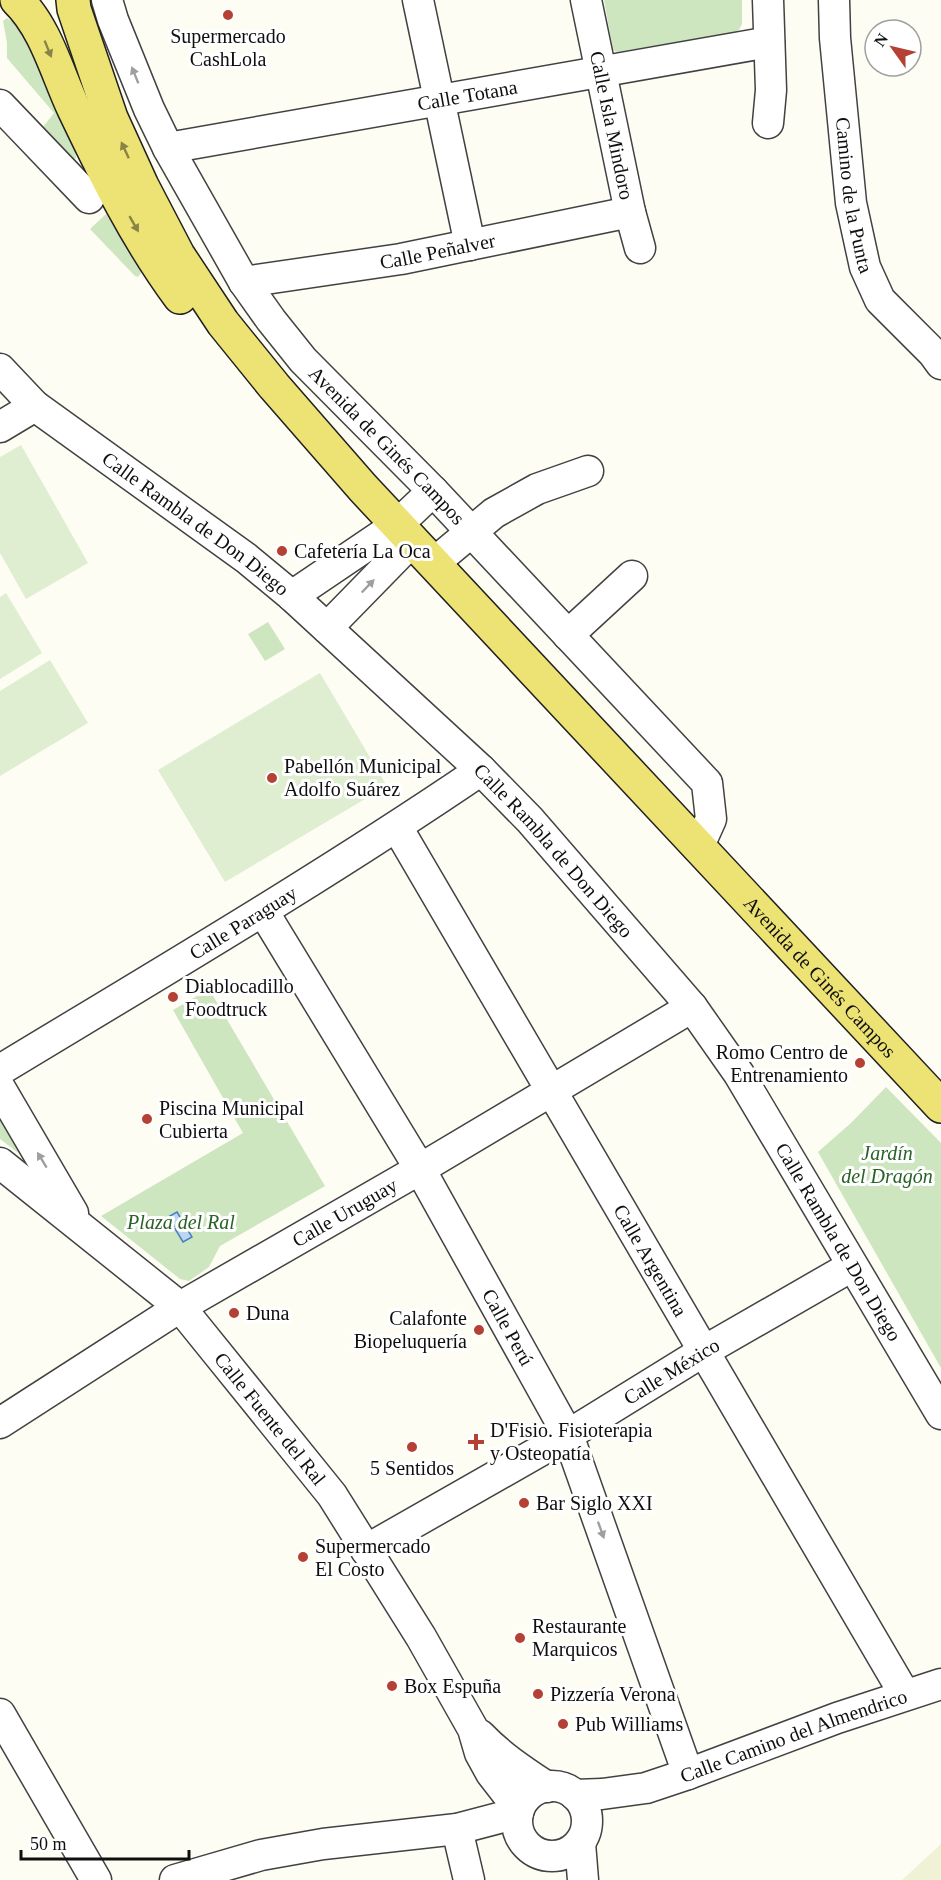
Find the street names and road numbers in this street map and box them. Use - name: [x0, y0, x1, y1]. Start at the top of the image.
- street label: Calle Isla Mindoro: [586, 49, 638, 202]
- street label: Calle Totana: [416, 76, 519, 115]
- street label: Camino de la Punta: [832, 116, 877, 277]
- street label: Calle Peñalver: [378, 229, 498, 273]
- street label: Avenida de Ginés Campos: [305, 362, 470, 529]
- street label: Calle Rambla de Don Diego: [98, 447, 293, 600]
- street label: Calle Rambla de Don Diego: [470, 759, 638, 942]
- street label: Calle Paraguay: [185, 882, 301, 964]
- street label: Avenida de Ginés Campos: [740, 892, 901, 1062]
- street label: Calle Rambla de Don Diego: [771, 1139, 906, 1345]
- street label: Calle Uruguay: [288, 1174, 401, 1251]
- street label: Calle Argentina: [609, 1200, 692, 1320]
- street label: Calle Perú: [478, 1285, 538, 1369]
- street label: Calle México: [620, 1334, 723, 1409]
- street label: Calle Fuente del Ral: [210, 1348, 331, 1490]
- street label: Calle Camino del Almendrico: [677, 1685, 910, 1787]

